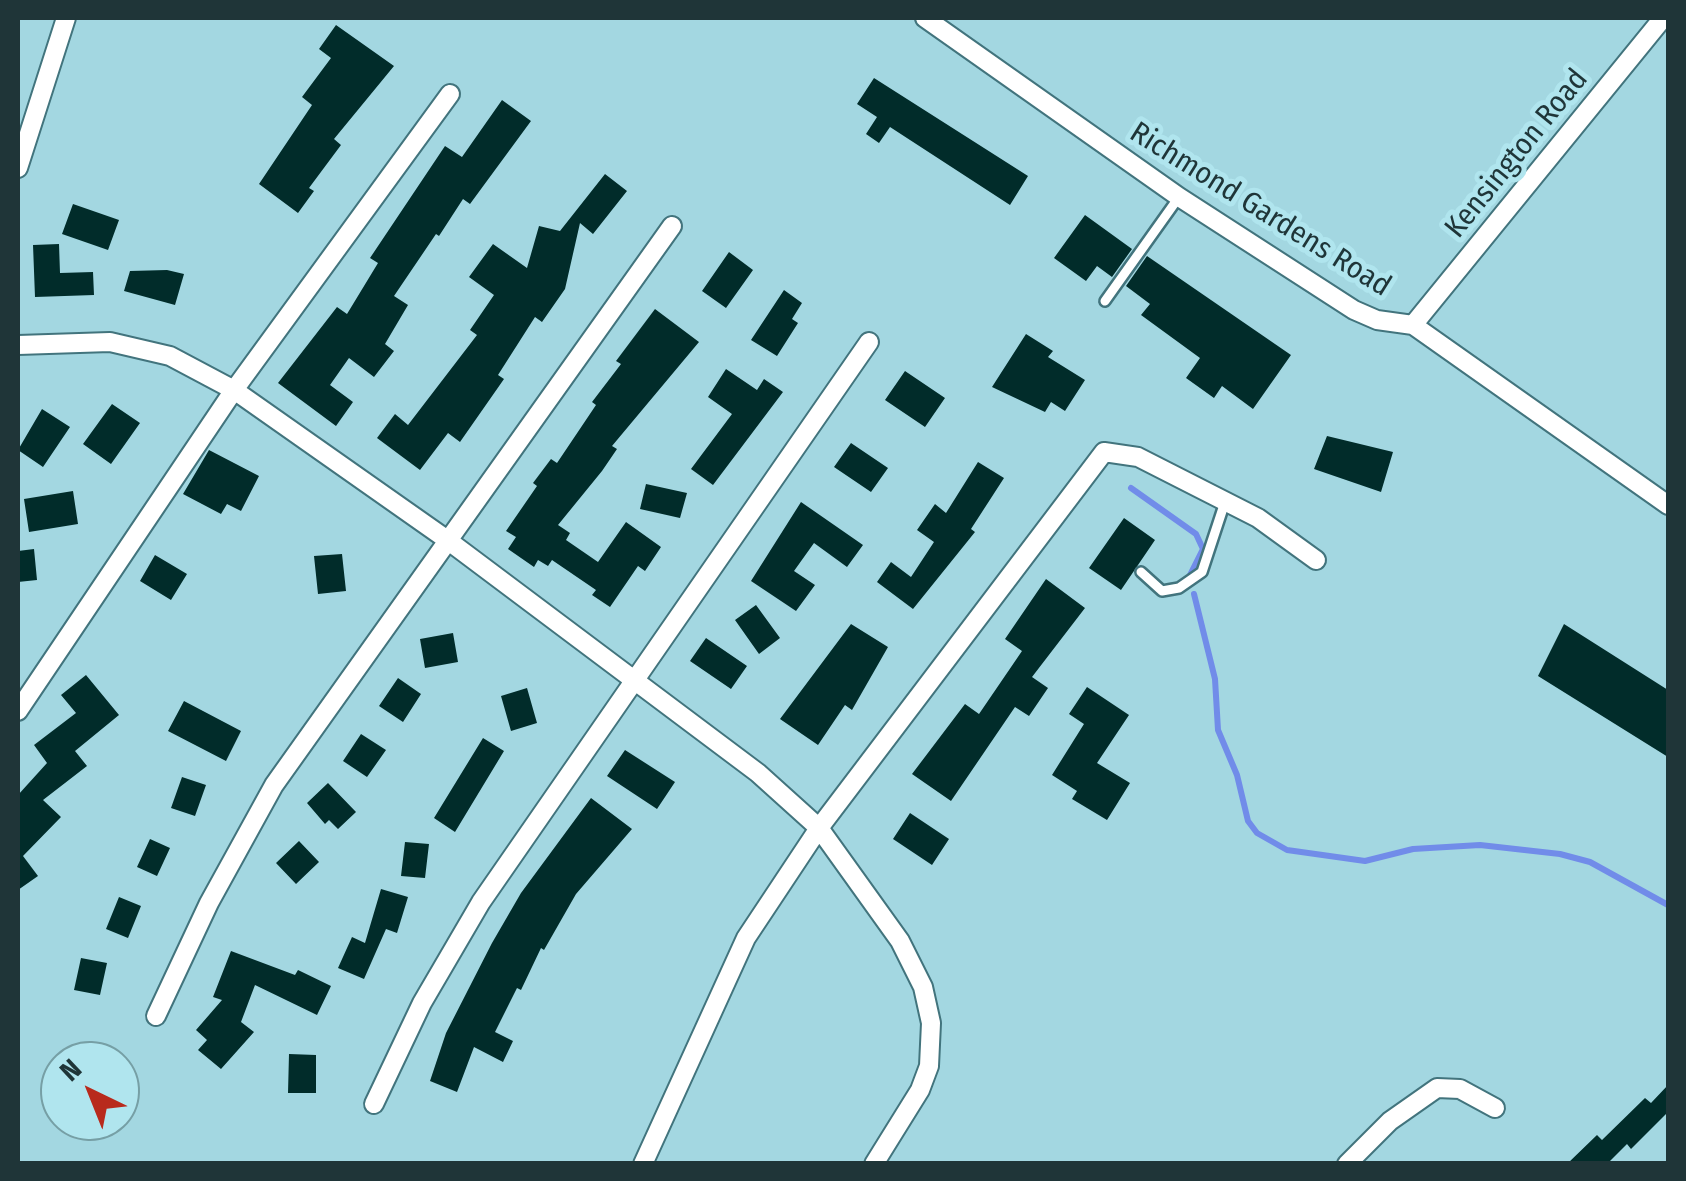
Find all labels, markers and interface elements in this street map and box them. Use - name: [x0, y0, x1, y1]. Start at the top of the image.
- street label: Kensington Road: [1438, 62, 1596, 246]
- street label: Richmond Gardens Road: [1123, 115, 1397, 305]
- north arrow: [40, 1041, 140, 1141]
- text: N: [53, 1052, 88, 1088]

